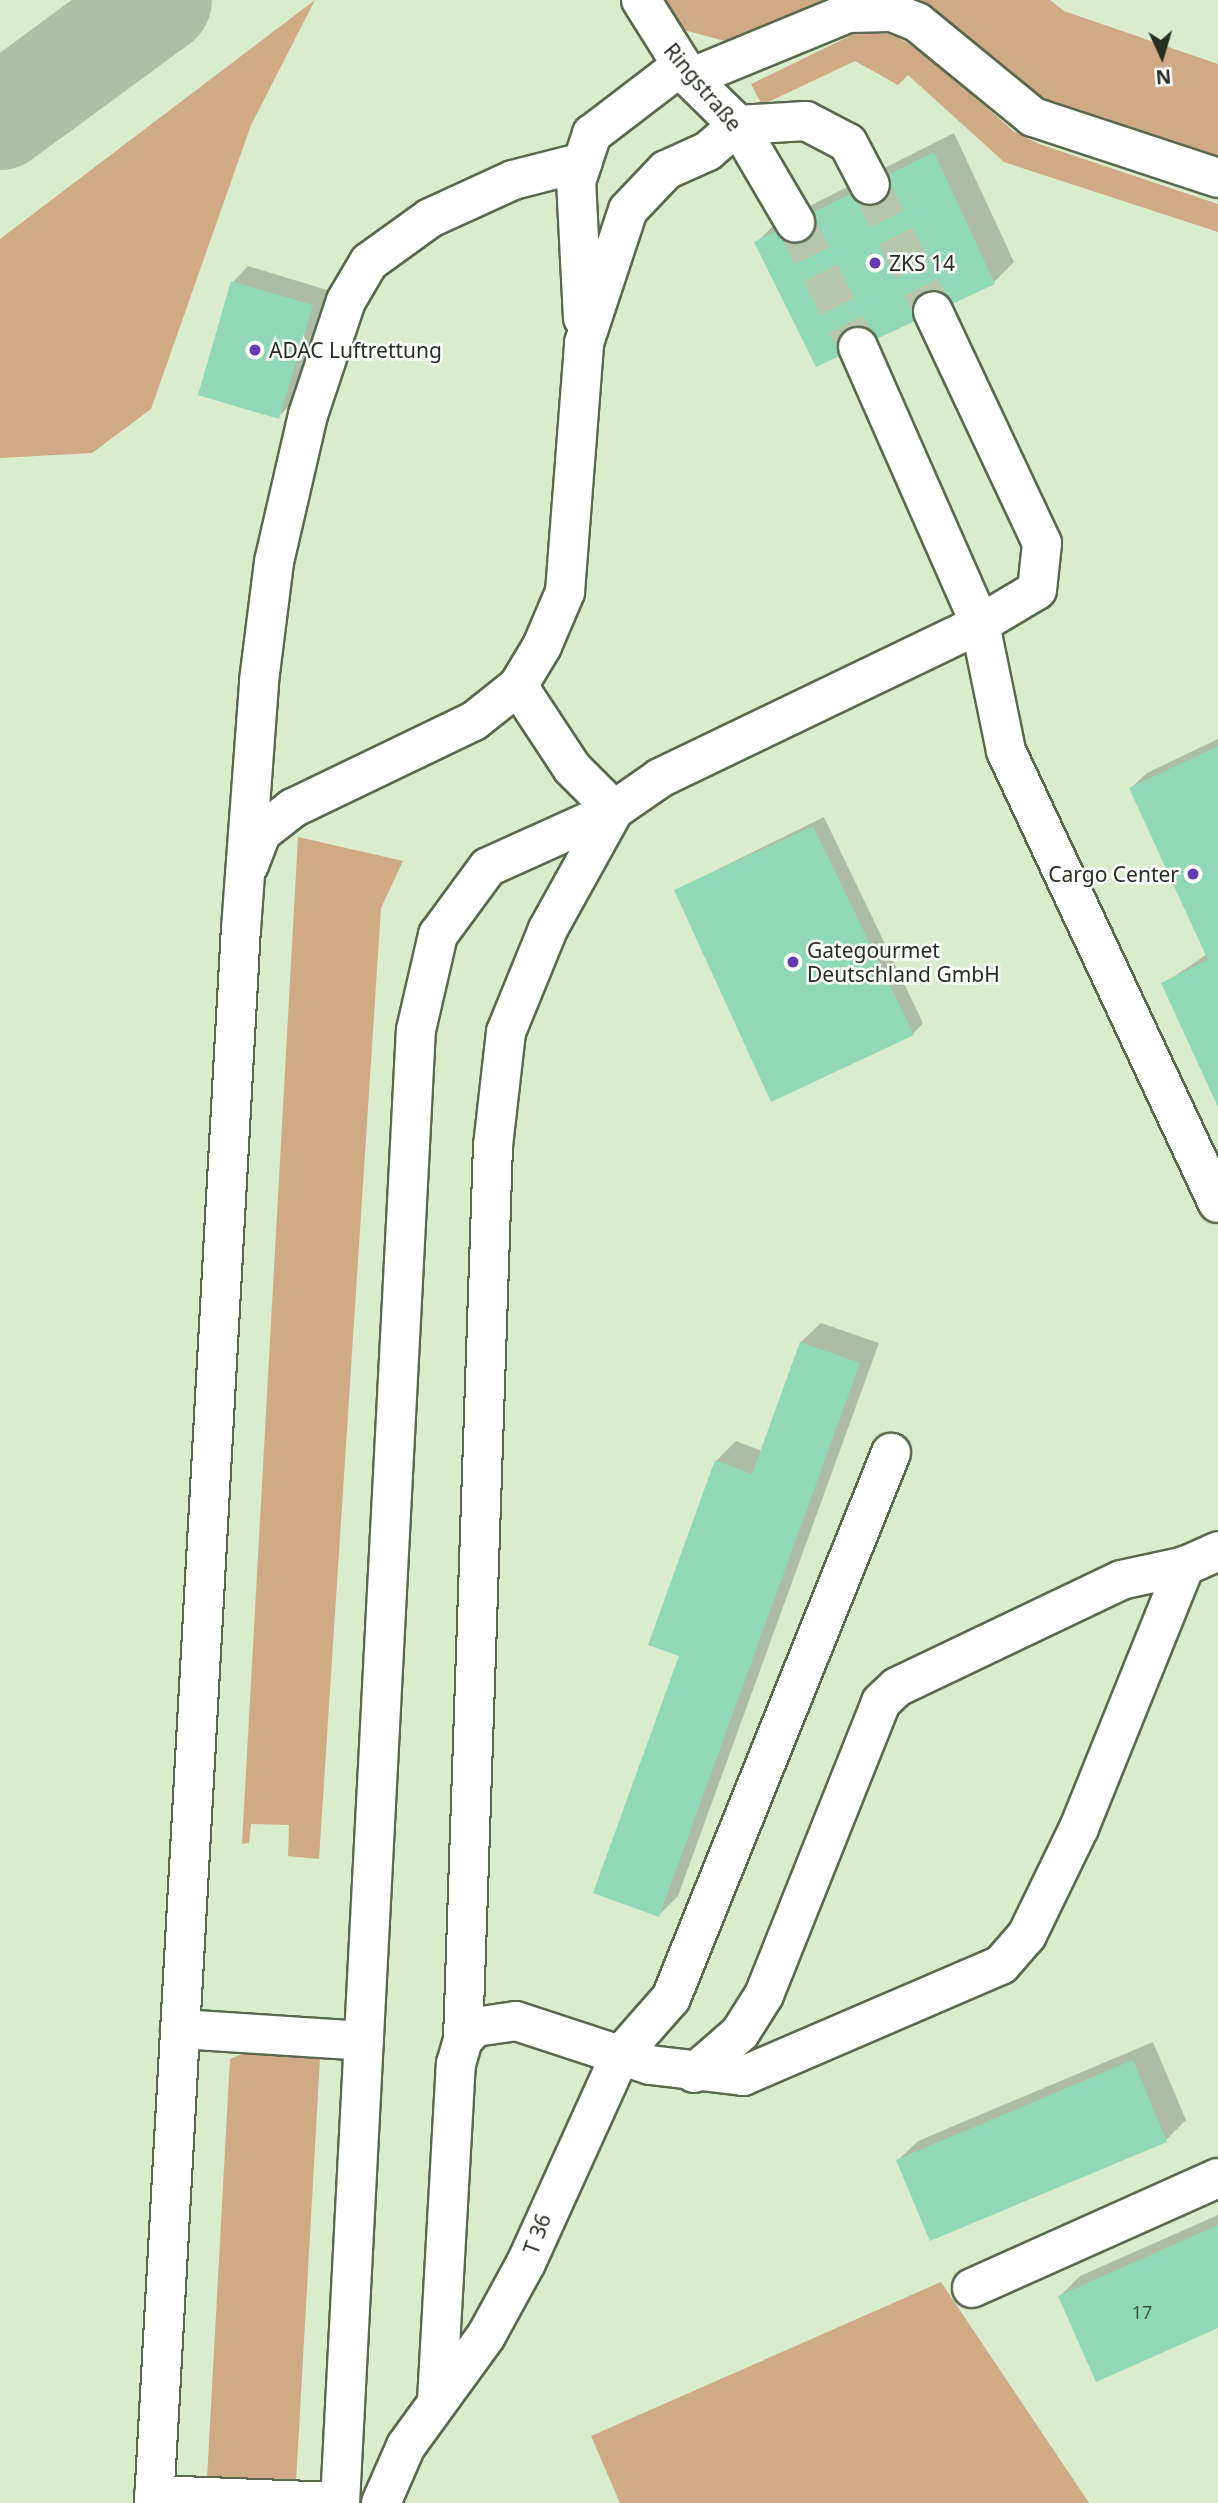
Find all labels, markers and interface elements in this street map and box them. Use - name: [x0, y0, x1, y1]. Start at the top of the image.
- north arrow: [1127, 21, 1197, 91]
- street label: Ringstraße: [659, 38, 747, 136]
- text: N: [1155, 63, 1172, 90]
- place label: ZKS 14: [889, 250, 955, 276]
- marker: ZKS 14: [867, 255, 883, 271]
- place label: ADAC Luftrettung: [269, 337, 442, 363]
- marker: ADAC Luftrettung: [247, 342, 263, 358]
- place label: Cargo Center: [1048, 861, 1179, 887]
- marker: Cargo Center: [1185, 866, 1201, 882]
- place label: Gategourmet Deutschland GmbH: [807, 937, 1000, 987]
- marker: Gategourmet Deutschland GmbH: [785, 954, 801, 970]
- street label: T 36: [518, 2210, 556, 2258]
- house number: 17: [1132, 2301, 1152, 2323]

